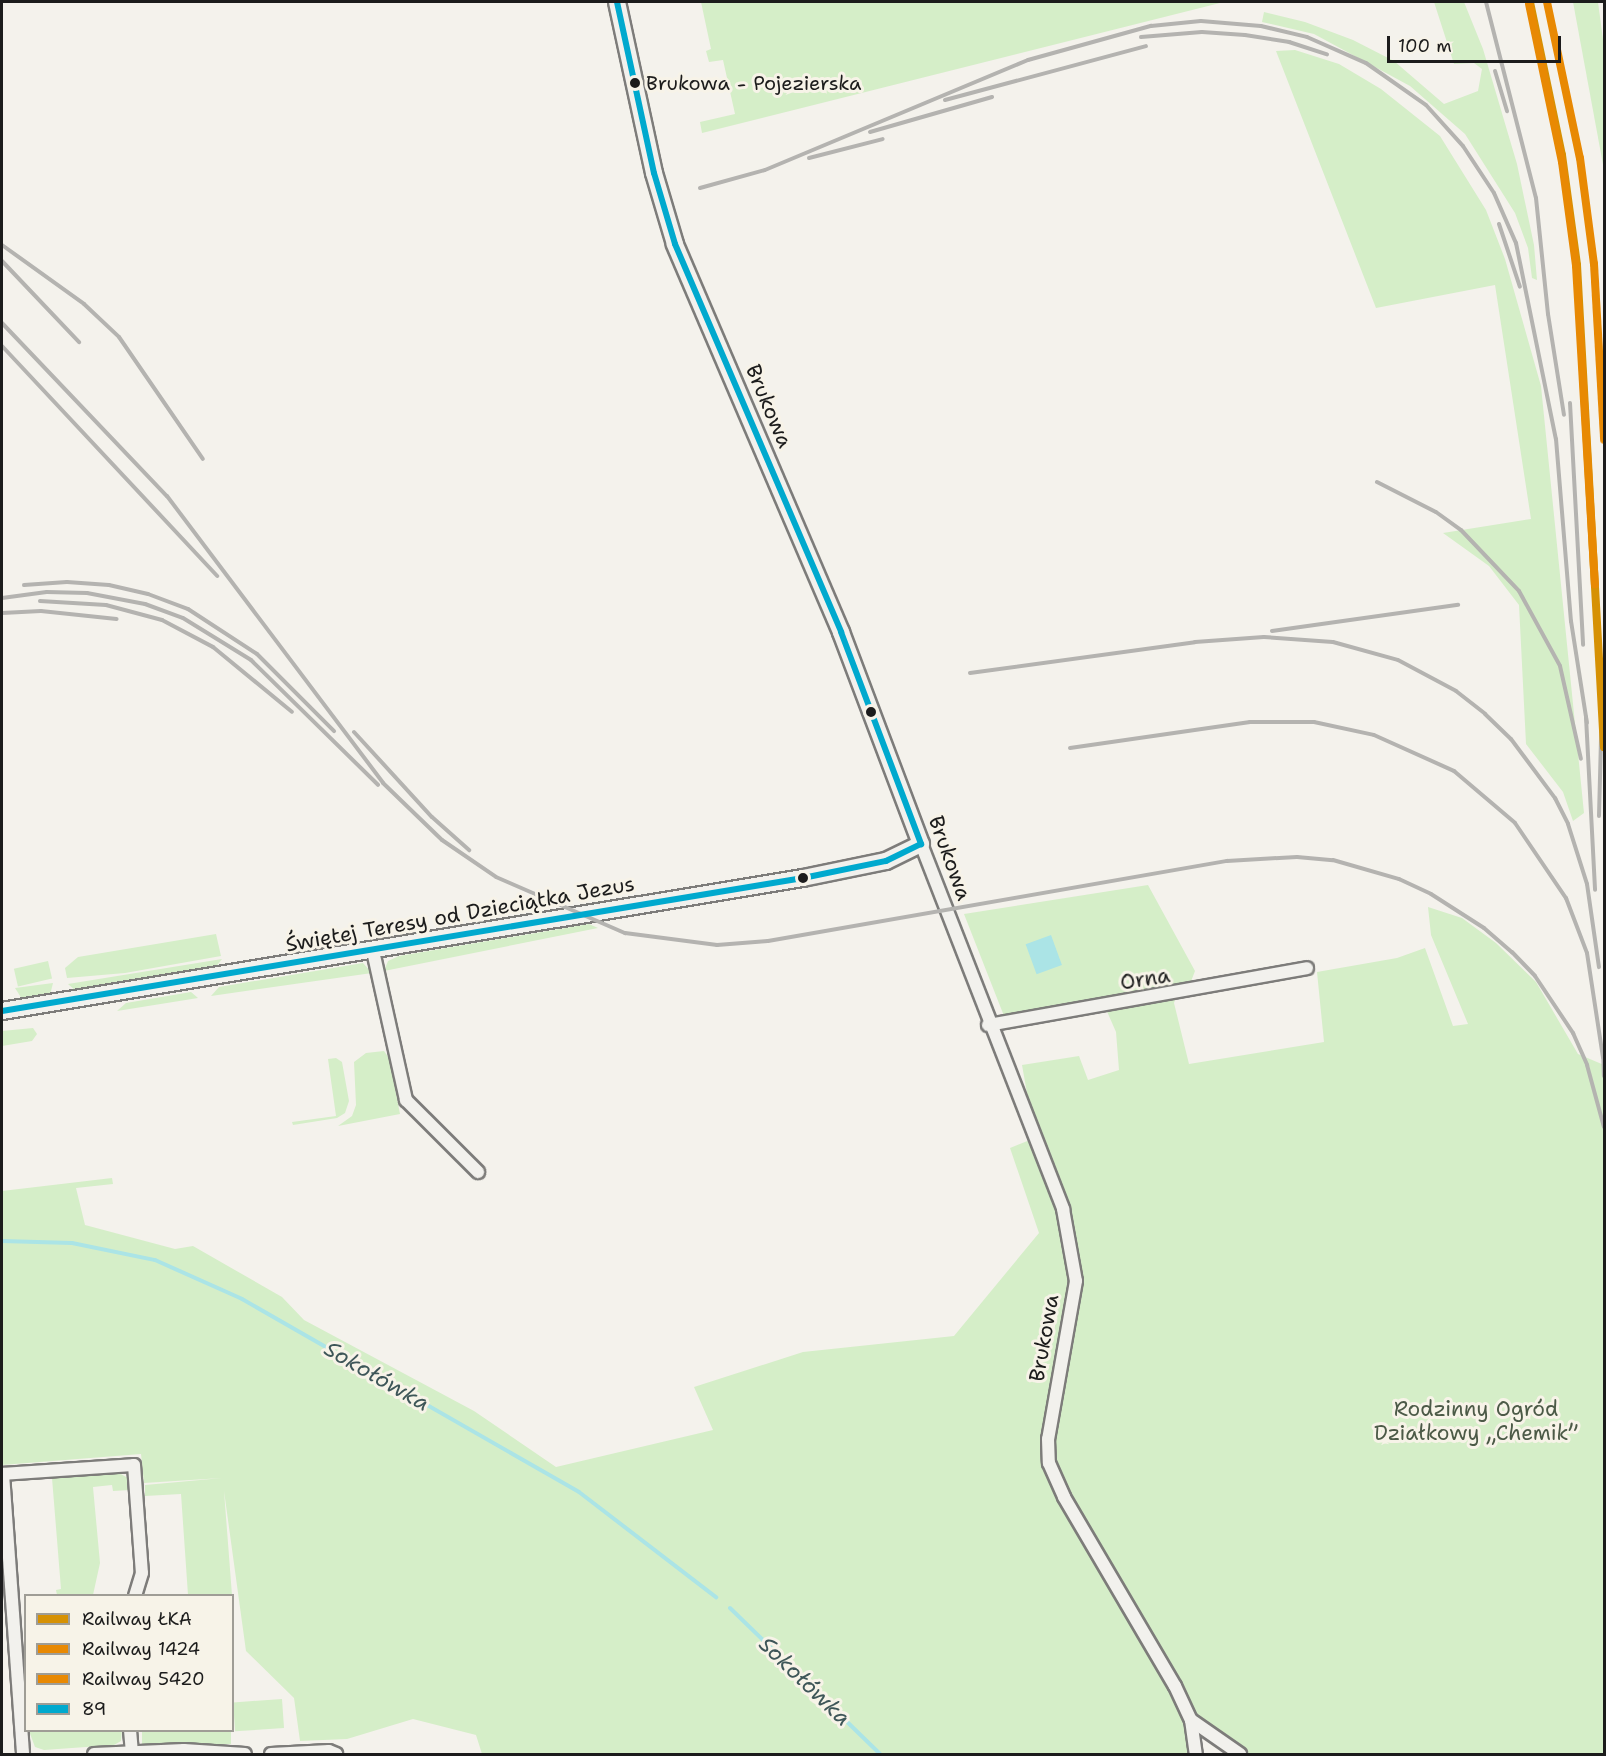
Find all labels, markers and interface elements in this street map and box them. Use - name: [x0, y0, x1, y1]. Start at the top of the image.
- scale bar: [1390, 24, 1564, 62]
- text: 100 m: [1398, 34, 1452, 58]
- place label: Brukowa - Pojezierska: [646, 71, 862, 95]
- marker: Brukowa - Pojezierska: [629, 77, 641, 89]
- street label: Brukowa: [740, 361, 798, 451]
- unlabelled marker: [865, 706, 877, 718]
- street label: Brukowa: [923, 812, 977, 904]
- street label: Świętej Teresy od Dzieciątka Jezus: [284, 871, 636, 957]
- unlabelled marker: [797, 872, 809, 884]
- street label: Orna: [1118, 963, 1172, 995]
- street label: Brukowa: [1024, 1292, 1064, 1384]
- water label: Sokołówka: [320, 1335, 434, 1417]
- park label: Rodzinny Ogród Działkowy „Chemik”: [1374, 1396, 1578, 1446]
- legend: [24, 1594, 234, 1732]
- text: Railway ŁKA: [82, 1607, 192, 1631]
- water label: Sokołówka: [754, 1631, 856, 1731]
- text: Railway 1424: [82, 1637, 200, 1661]
- text: Railway 5420: [82, 1667, 205, 1691]
- text: 89: [82, 1697, 106, 1721]

